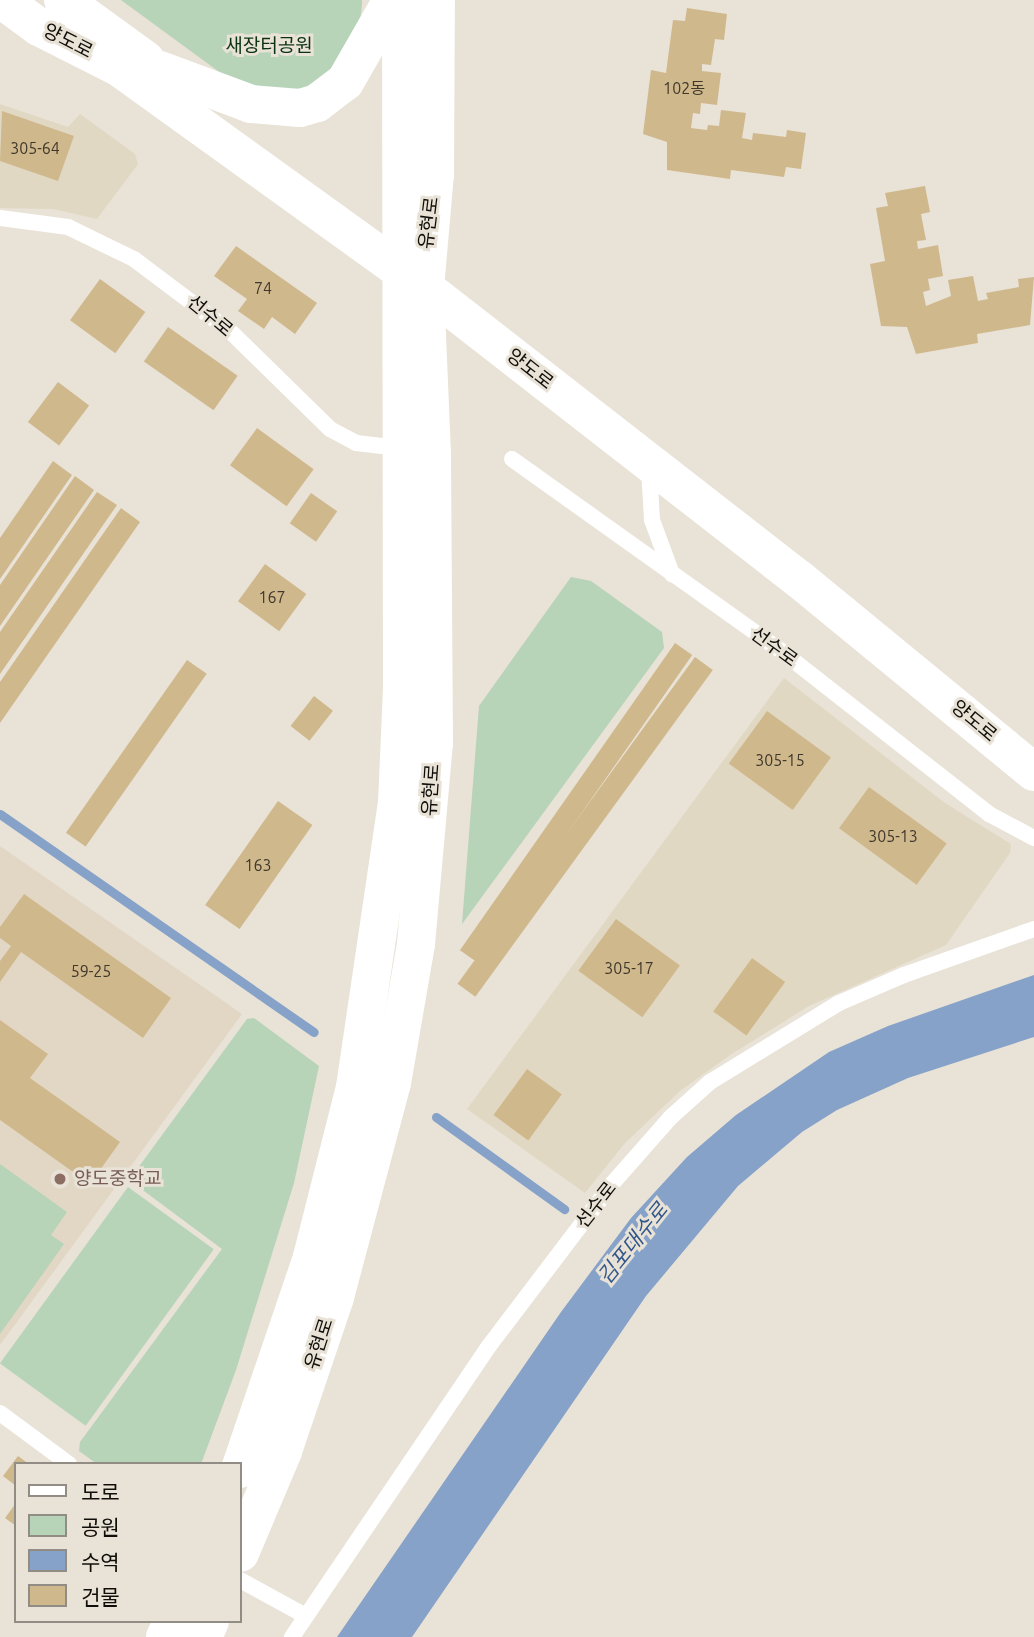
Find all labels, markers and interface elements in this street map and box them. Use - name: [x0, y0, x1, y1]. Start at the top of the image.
- street label: 양도로: [39, 19, 97, 63]
- park label: 새장터공원: [225, 35, 313, 57]
- house number: 102동: [663, 78, 705, 98]
- house number: 305-64: [10, 138, 60, 158]
- street label: 유현로: [414, 196, 444, 250]
- house number: 74: [254, 278, 272, 298]
- street label: 선수로: [183, 290, 237, 342]
- street label: 양도로: [502, 344, 558, 394]
- house number: 167: [258, 587, 286, 607]
- street label: 선수로: [746, 622, 802, 672]
- street label: 양도로: [947, 695, 1001, 747]
- house number: 305-15: [755, 750, 805, 770]
- street label: 유현로: [418, 763, 444, 817]
- house number: 305-13: [868, 826, 918, 846]
- house number: 163: [244, 855, 272, 875]
- house number: 305-17: [604, 958, 654, 978]
- house number: 59-25: [71, 961, 111, 981]
- place label: 양도중학교: [74, 1168, 161, 1190]
- marker: 양도중학교: [52, 1171, 68, 1187]
- street label: 선수로: [571, 1177, 621, 1233]
- water label: 김포대수로: [592, 1198, 672, 1288]
- street label: 유현로: [300, 1316, 338, 1372]
- legend: [14, 1462, 242, 1623]
- text: 도로: [81, 1480, 120, 1504]
- text: 공원: [81, 1515, 120, 1539]
- text: 수역: [81, 1550, 120, 1574]
- text: 건물: [81, 1585, 120, 1609]

